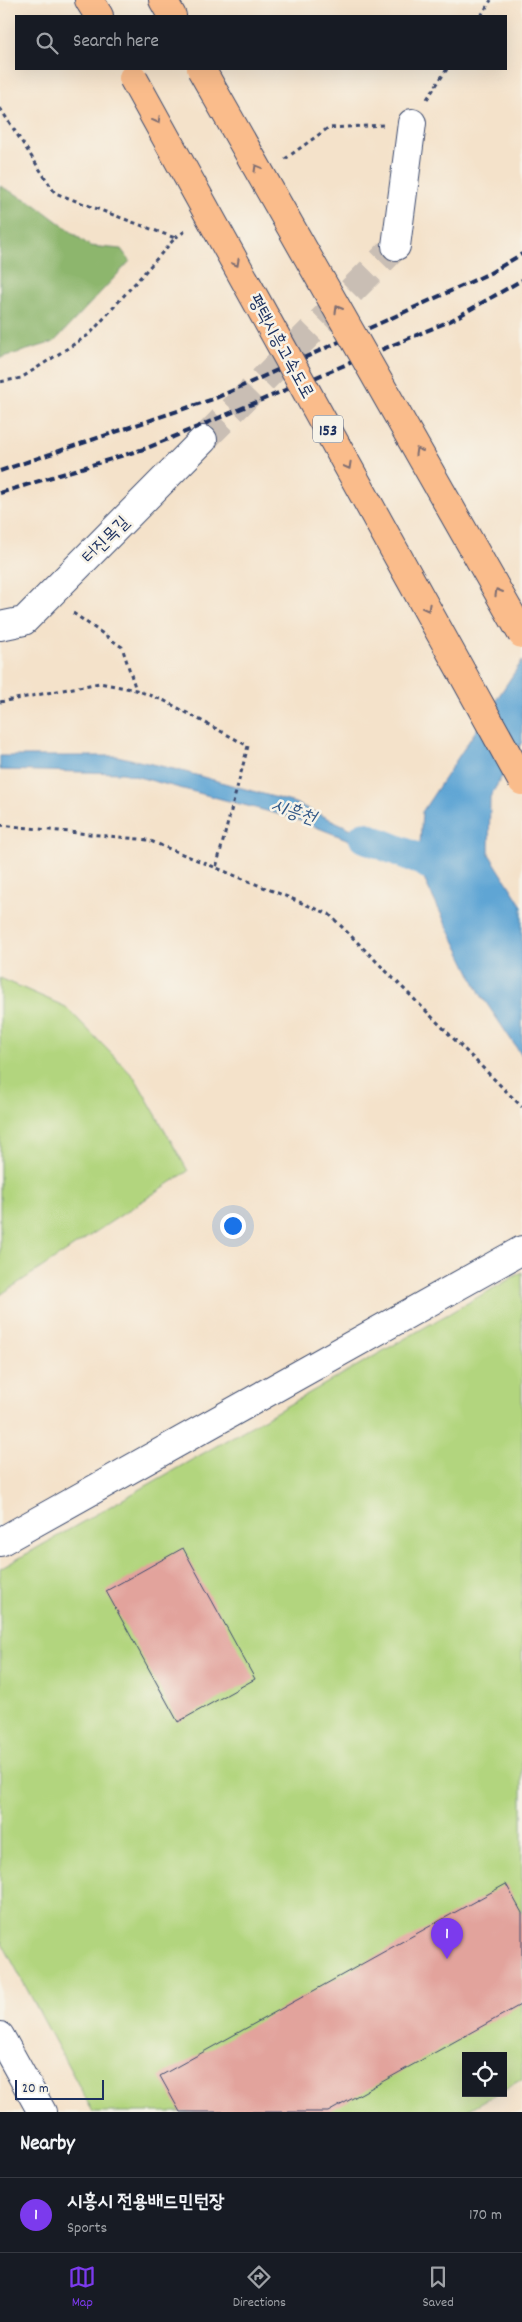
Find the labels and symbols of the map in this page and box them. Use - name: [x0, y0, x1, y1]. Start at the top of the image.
- one-way arrow: [151, 115, 161, 124]
- one-way arrow: [254, 164, 264, 173]
- one-way arrow: [229, 257, 239, 266]
- street label: 평택시흥고속도로: [241, 290, 319, 404]
- one-way arrow: [334, 306, 344, 315]
- road number: 153: [313, 416, 343, 442]
- one-way arrow: [414, 447, 424, 456]
- one-way arrow: [342, 461, 352, 470]
- street label: 터진목길: [77, 511, 136, 570]
- one-way arrow: [494, 588, 504, 597]
- one-way arrow: [420, 603, 430, 612]
- water label: 시흥천: [267, 793, 321, 834]
- your location: [220, 1213, 246, 1239]
- pin: 1: [431, 1918, 463, 1959]
- scale bar: [15, 2077, 104, 2100]

